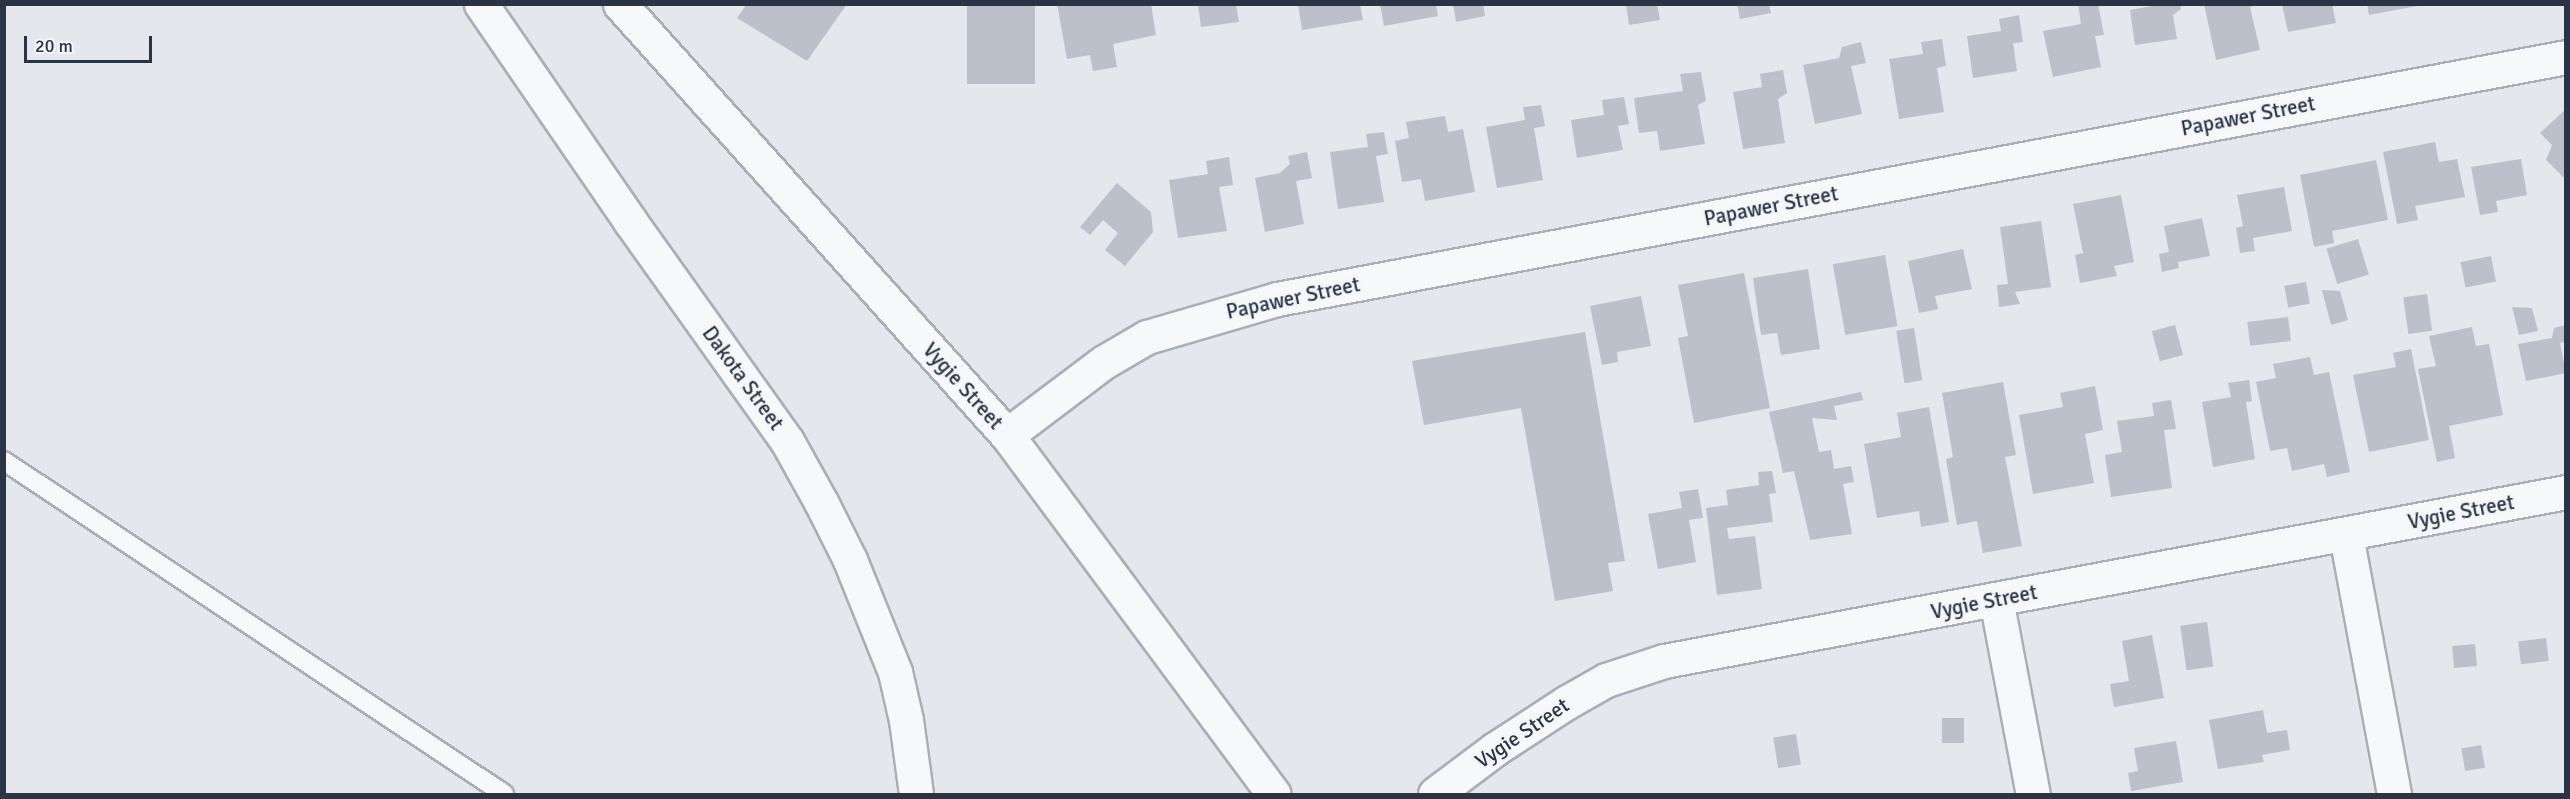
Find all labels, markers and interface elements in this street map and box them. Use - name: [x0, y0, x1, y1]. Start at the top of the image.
- scale bar: [27, 24, 154, 62]
- text: 20 m: [35, 35, 73, 57]
- street label: Papawer Street: [2179, 91, 2317, 141]
- street label: Papawer Street: [1702, 181, 1840, 231]
- street label: Papawer Street: [1224, 272, 1362, 324]
- street label: Dakota Street: [697, 321, 789, 435]
- street label: Vygie Street: [918, 337, 1008, 435]
- street label: Vygie Street: [2406, 489, 2516, 535]
- street label: Vygie Street: [1929, 579, 2039, 625]
- street label: Vygie Street: [1470, 692, 1574, 774]

